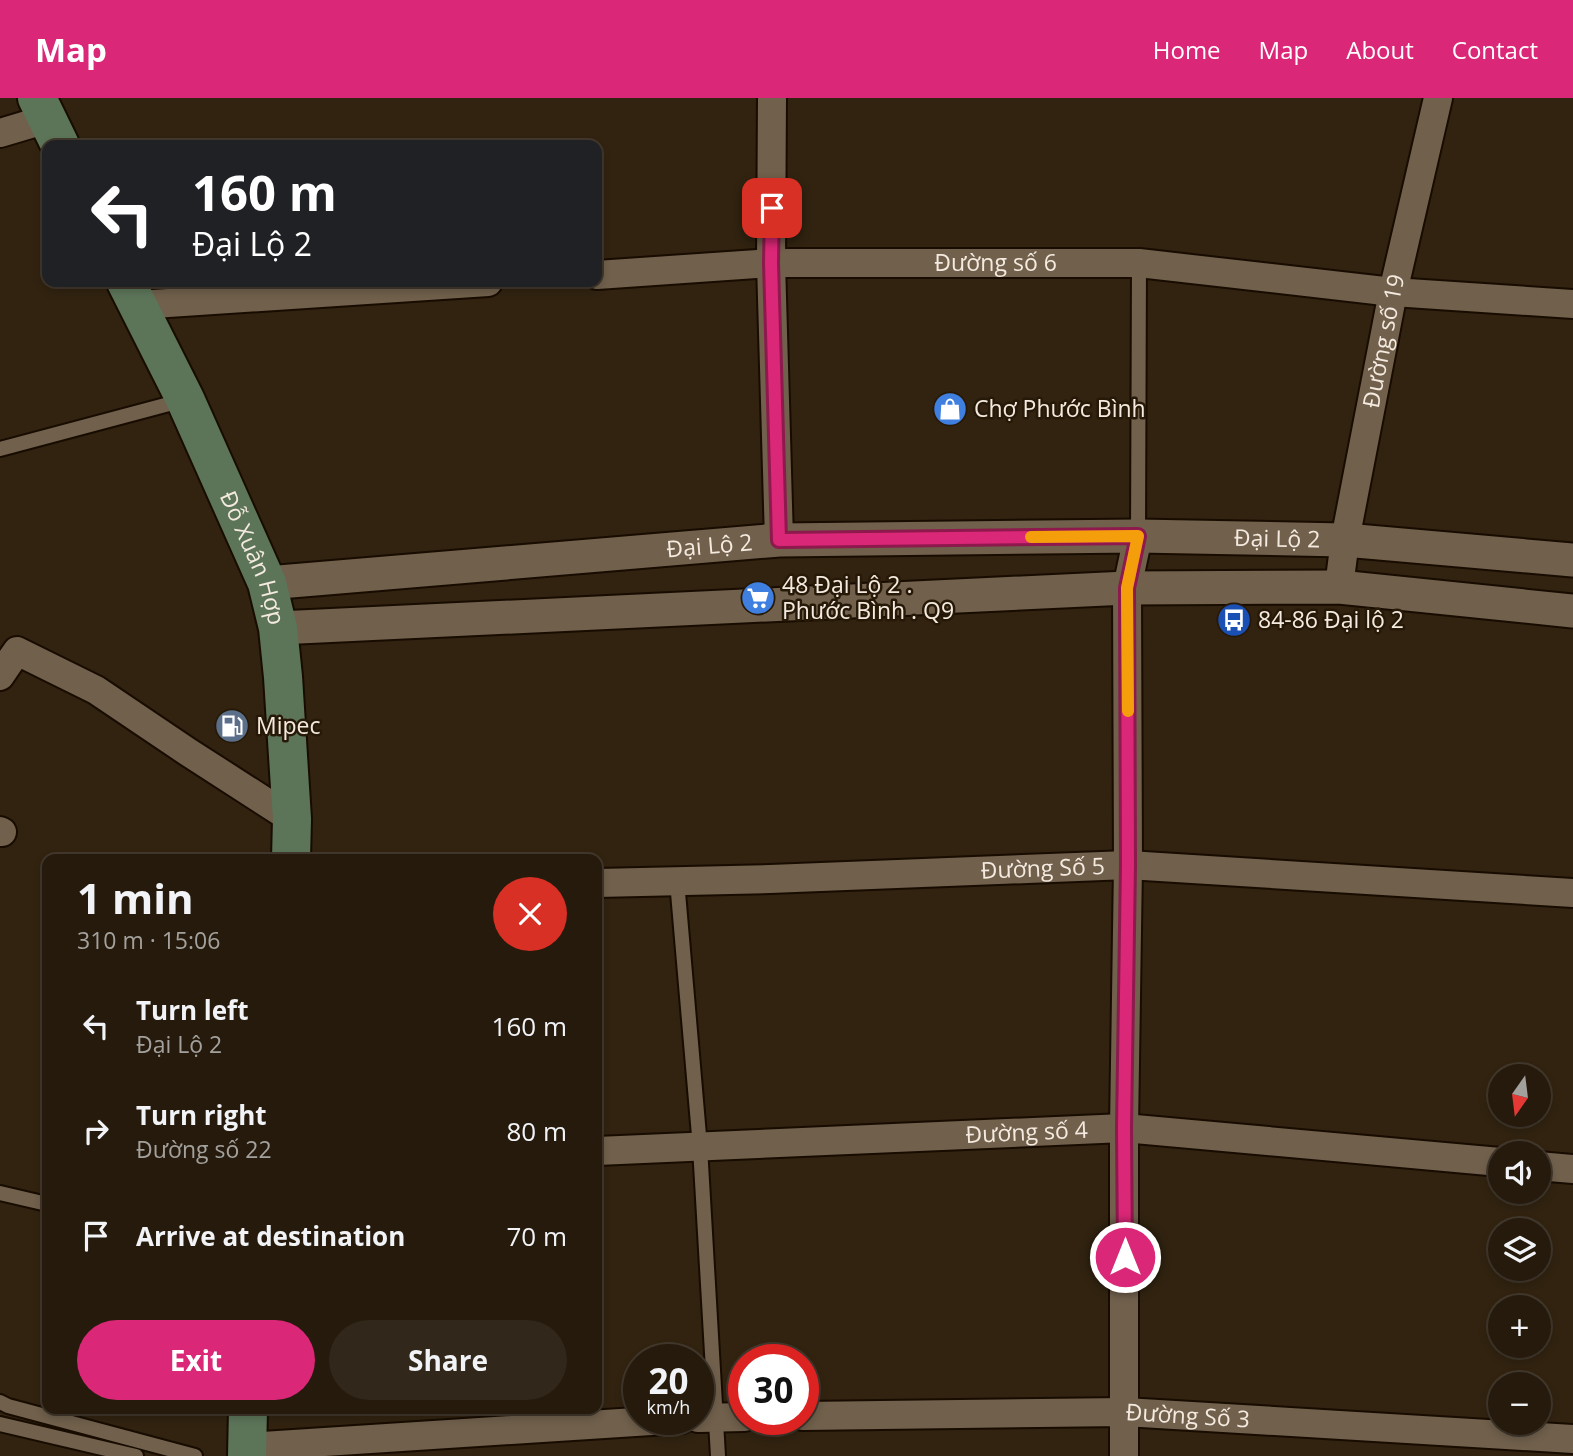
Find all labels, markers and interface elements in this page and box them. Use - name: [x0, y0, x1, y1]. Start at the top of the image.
- text: Map: [35, 27, 107, 72]
- text: Home: [1153, 33, 1221, 66]
- text: Map: [1259, 33, 1308, 66]
- text: About: [1346, 33, 1414, 66]
- text: Contact: [1452, 33, 1538, 66]
- text: 160 m: [192, 159, 337, 225]
- icon: left: [77, 168, 168, 259]
- pin: [742, 178, 802, 238]
- icon: arrive: [753, 189, 791, 227]
- text: Đại Lộ 2: [192, 222, 312, 265]
- street label: Đường số 6: [934, 246, 1057, 278]
- street label: Đường số 19: [1354, 271, 1412, 411]
- shop icon: Chợ Phước Bình: [931, 390, 969, 428]
- place label: Chợ Phước Bình: [974, 392, 1146, 424]
- street label: Đỗ Xuân Hợp: [213, 485, 294, 628]
- street label: Đại Lộ 2: [1234, 521, 1321, 555]
- street label: Đại Lộ 2: [665, 525, 754, 564]
- place label: 48 Đại Lộ 2 . Phước Bình . Q9: [782, 568, 954, 626]
- supermarket icon: 48 Đại Lộ 2 . Phước Bình . Q9: [739, 579, 777, 617]
- bus stop icon: 84-86 Đại lộ 2: [1215, 601, 1253, 639]
- place label: 84-86 Đại lộ 2: [1258, 603, 1404, 635]
- fuel station icon: Mipec: [213, 707, 251, 745]
- place label: Mipec: [256, 709, 321, 741]
- street label: Đường Số 5: [980, 849, 1105, 886]
- text: 1 min: [77, 869, 194, 926]
- button: close: [493, 877, 567, 951]
- text: 310 m · 15:06: [77, 924, 220, 956]
- text: Turn left: [136, 992, 248, 1028]
- icon: left: [77, 1007, 115, 1045]
- text: 160 m: [492, 1008, 567, 1044]
- text: Đại Lộ 2: [136, 1028, 222, 1060]
- north arrow: [1488, 1064, 1550, 1127]
- map controls: [1488, 1064, 1551, 1435]
- text: Turn right: [136, 1097, 267, 1133]
- icon: right: [77, 1112, 115, 1150]
- text: 80 m: [506, 1113, 567, 1149]
- street label: Đường số 4: [965, 1113, 1088, 1150]
- text: Đường số 22: [136, 1133, 272, 1165]
- button: sound: [1488, 1141, 1551, 1204]
- icon: arrive: [77, 1217, 115, 1255]
- text: Arrive at destination: [136, 1218, 405, 1254]
- text: 70 m: [506, 1218, 567, 1254]
- button: layers: [1488, 1218, 1551, 1281]
- position arrow: [1088, 1220, 1162, 1294]
- button: +: [1488, 1295, 1551, 1358]
- button: Exit: [77, 1320, 315, 1400]
- button: Share: [329, 1320, 567, 1400]
- speed limit sign: 30: [728, 1344, 819, 1435]
- text: 20: [648, 1357, 689, 1404]
- button: −: [1488, 1372, 1551, 1435]
- text: km/h: [647, 1395, 690, 1419]
- street label: Đường Số 3: [1125, 1395, 1251, 1434]

